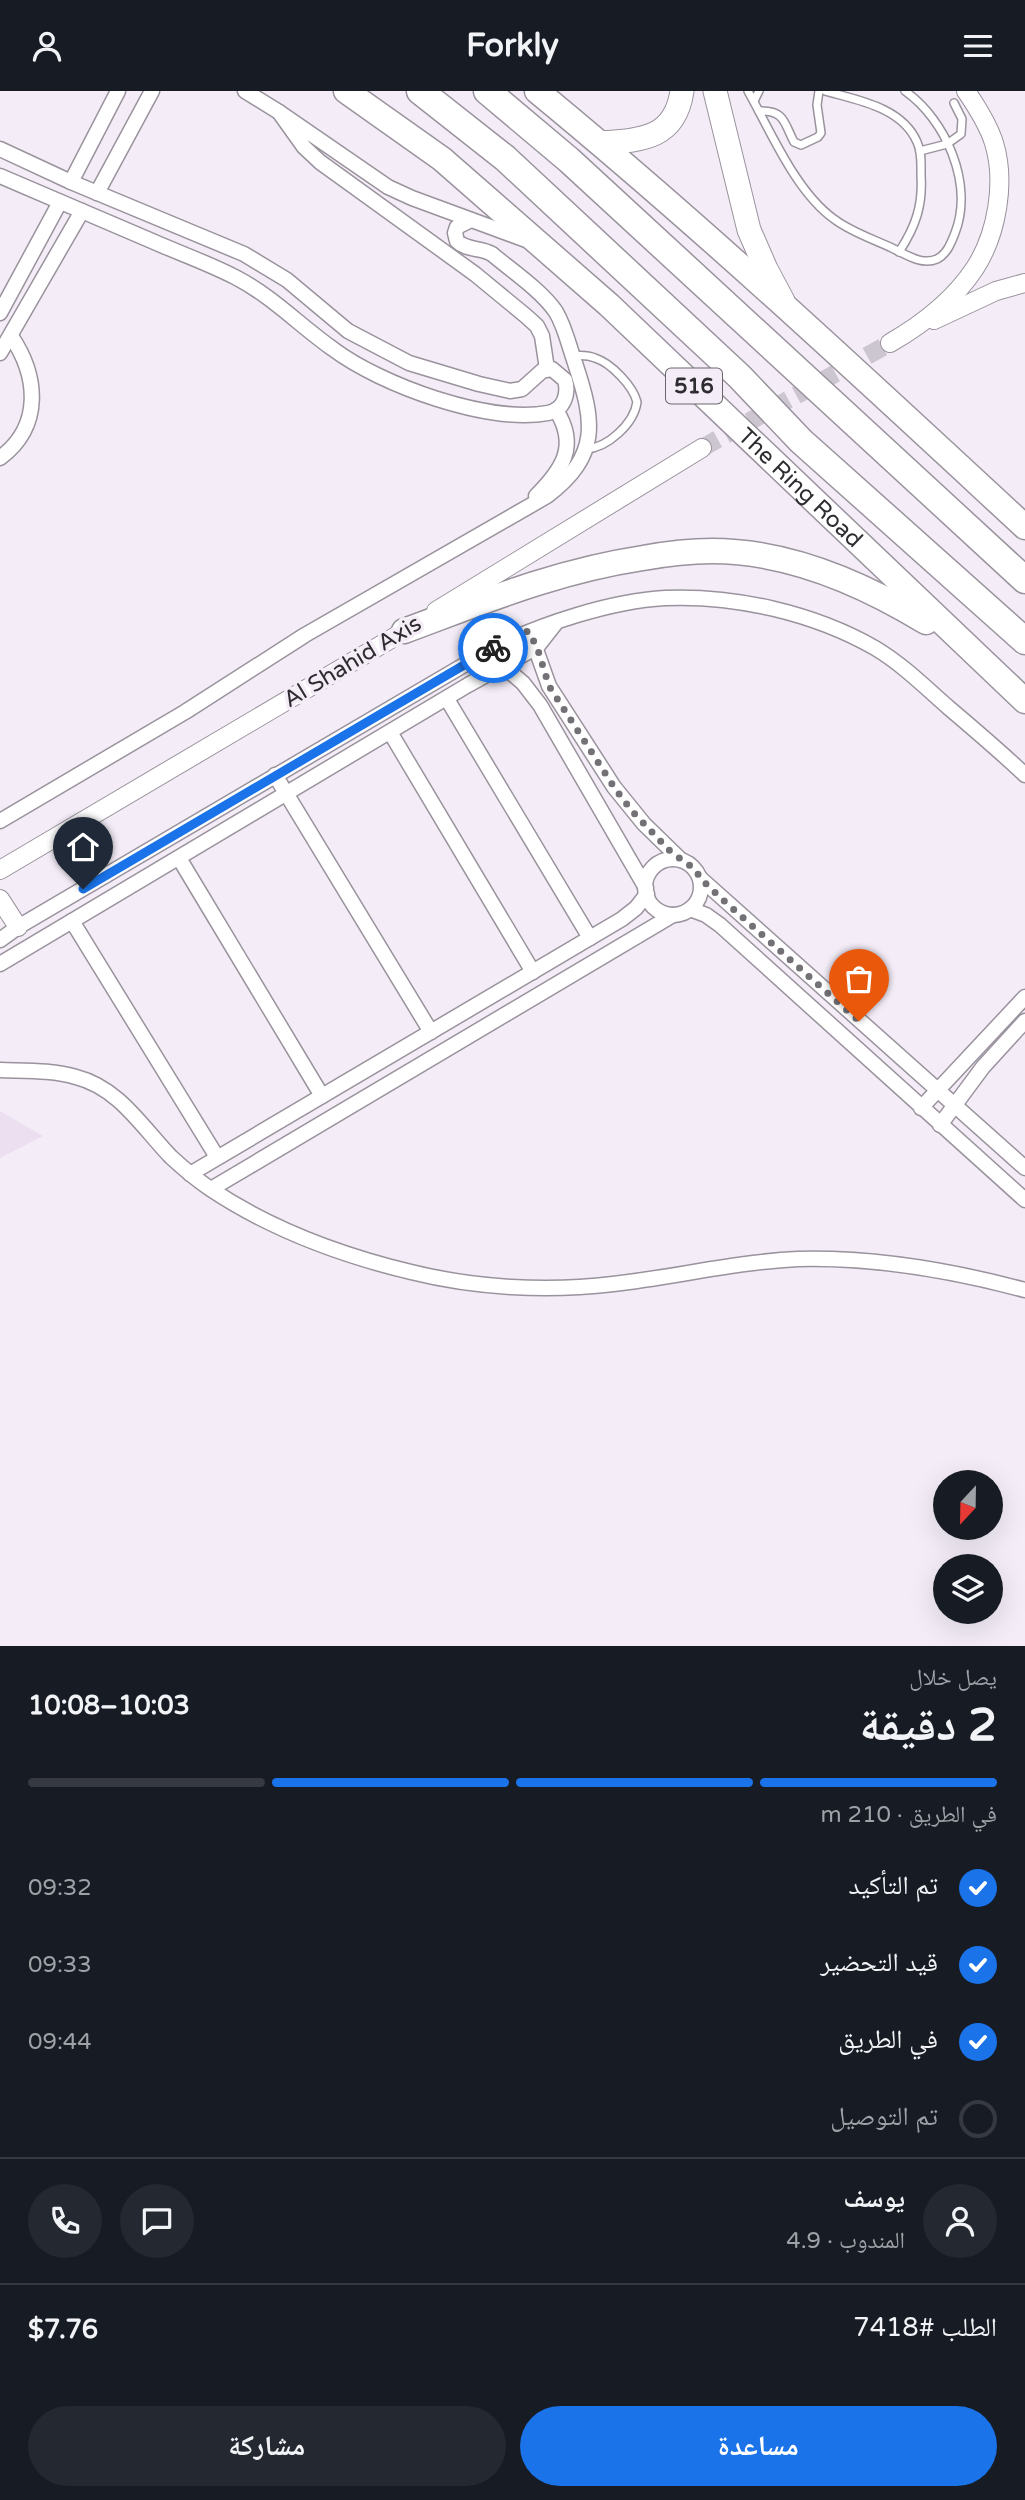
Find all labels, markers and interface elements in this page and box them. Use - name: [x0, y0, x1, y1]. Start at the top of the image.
- icon: person: [28, 27, 66, 65]
- text: Forkly: [466, 27, 559, 65]
- icon: menu: [959, 27, 997, 65]
- road number: 516: [666, 369, 722, 403]
- street label: The Ring Road: [732, 422, 868, 554]
- street label: Al Shahid Axis: [278, 610, 427, 714]
- courier: [458, 613, 528, 683]
- icon: bike: [474, 629, 512, 667]
- pin: [53, 817, 113, 889]
- icon: home: [64, 828, 102, 866]
- pin: [829, 949, 889, 1021]
- icon: bag: [840, 960, 878, 998]
- north arrow: [933, 1470, 1003, 1540]
- map controls: [933, 1470, 1003, 1624]
- button: layers: [933, 1554, 1003, 1624]
- text: يصل خلال: [909, 1664, 997, 1692]
- text: 10:03–10:08: [28, 1690, 190, 1721]
- text: 2 دقيقة: [860, 1698, 997, 1753]
- text: في الطريق · 210 m: [820, 1801, 997, 1829]
- icon: check: [959, 1869, 997, 1907]
- text: تم التأكيد: [848, 1870, 938, 1901]
- text: 09:32: [28, 1874, 92, 1902]
- icon: check: [959, 1946, 997, 1984]
- text: قيد التحضير: [820, 1947, 938, 1978]
- text: 09:33: [28, 1951, 92, 1979]
- icon: check: [959, 2023, 997, 2061]
- text: في الطريق: [838, 2024, 938, 2055]
- text: 09:44: [28, 2028, 92, 2056]
- text: تم التوصيل: [830, 2101, 938, 2132]
- text: يوسف: [844, 2183, 905, 2214]
- button: phone: [28, 2184, 102, 2258]
- button: chat: [120, 2184, 194, 2258]
- button: person: [923, 2184, 997, 2258]
- text: المندوب · 4.9: [786, 2227, 905, 2255]
- text: الطلب #7418: [853, 2312, 997, 2343]
- text: $7.76: [28, 2314, 98, 2345]
- button: مشاركة: [28, 2406, 506, 2486]
- button: مساعدة: [520, 2406, 997, 2486]

